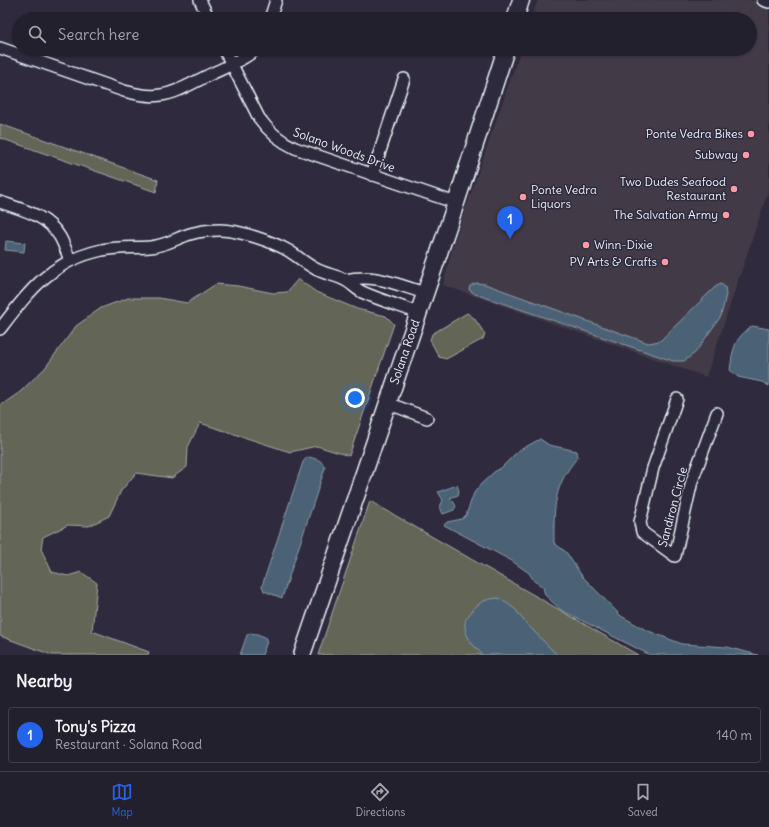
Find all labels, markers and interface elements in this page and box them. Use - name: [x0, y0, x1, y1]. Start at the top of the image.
- search box: [12, 12, 757, 56]
- icon: search: [26, 23, 48, 45]
- text: Search here: [58, 25, 139, 44]
- street label: Solano Woods Drive: [291, 124, 397, 175]
- place label: Ponte Vedra Bikes: [646, 126, 743, 141]
- marker: Ponte Vedra Bikes: [746, 129, 756, 139]
- place label: Subway: [695, 147, 738, 162]
- marker: Subway: [741, 150, 751, 160]
- place label: Two Dudes Seafood Restaurant: [620, 174, 726, 203]
- place label: Ponte Vedra Liquors: [531, 182, 597, 211]
- marker: Two Dudes Seafood Restaurant: [729, 184, 739, 194]
- marker: Ponte Vedra Liquors: [518, 192, 528, 202]
- pin: 1: [497, 206, 523, 239]
- place label: The Salvation Army: [613, 207, 718, 222]
- marker: The Salvation Army: [721, 210, 731, 220]
- place label: Winn-Dixie: [594, 237, 653, 252]
- marker: Winn-Dixie: [581, 240, 591, 250]
- place label: PV Arts & Crafts: [570, 254, 657, 269]
- marker: PV Arts & Crafts: [660, 257, 670, 267]
- street label: Solana Road: [386, 317, 423, 386]
- your location: [345, 388, 365, 408]
- street label: Sandiron Circle: [655, 465, 690, 549]
- text: Nearby: [16, 670, 72, 692]
- text: Tony's Pizza: [55, 717, 136, 736]
- text: 1: [27, 727, 33, 744]
- text: 140 m: [716, 727, 752, 744]
- text: Restaurant · Solana Road: [55, 736, 202, 753]
- tab: Map: [111, 781, 133, 819]
- tab: Directions: [356, 781, 405, 819]
- tab: Saved: [628, 781, 658, 819]

